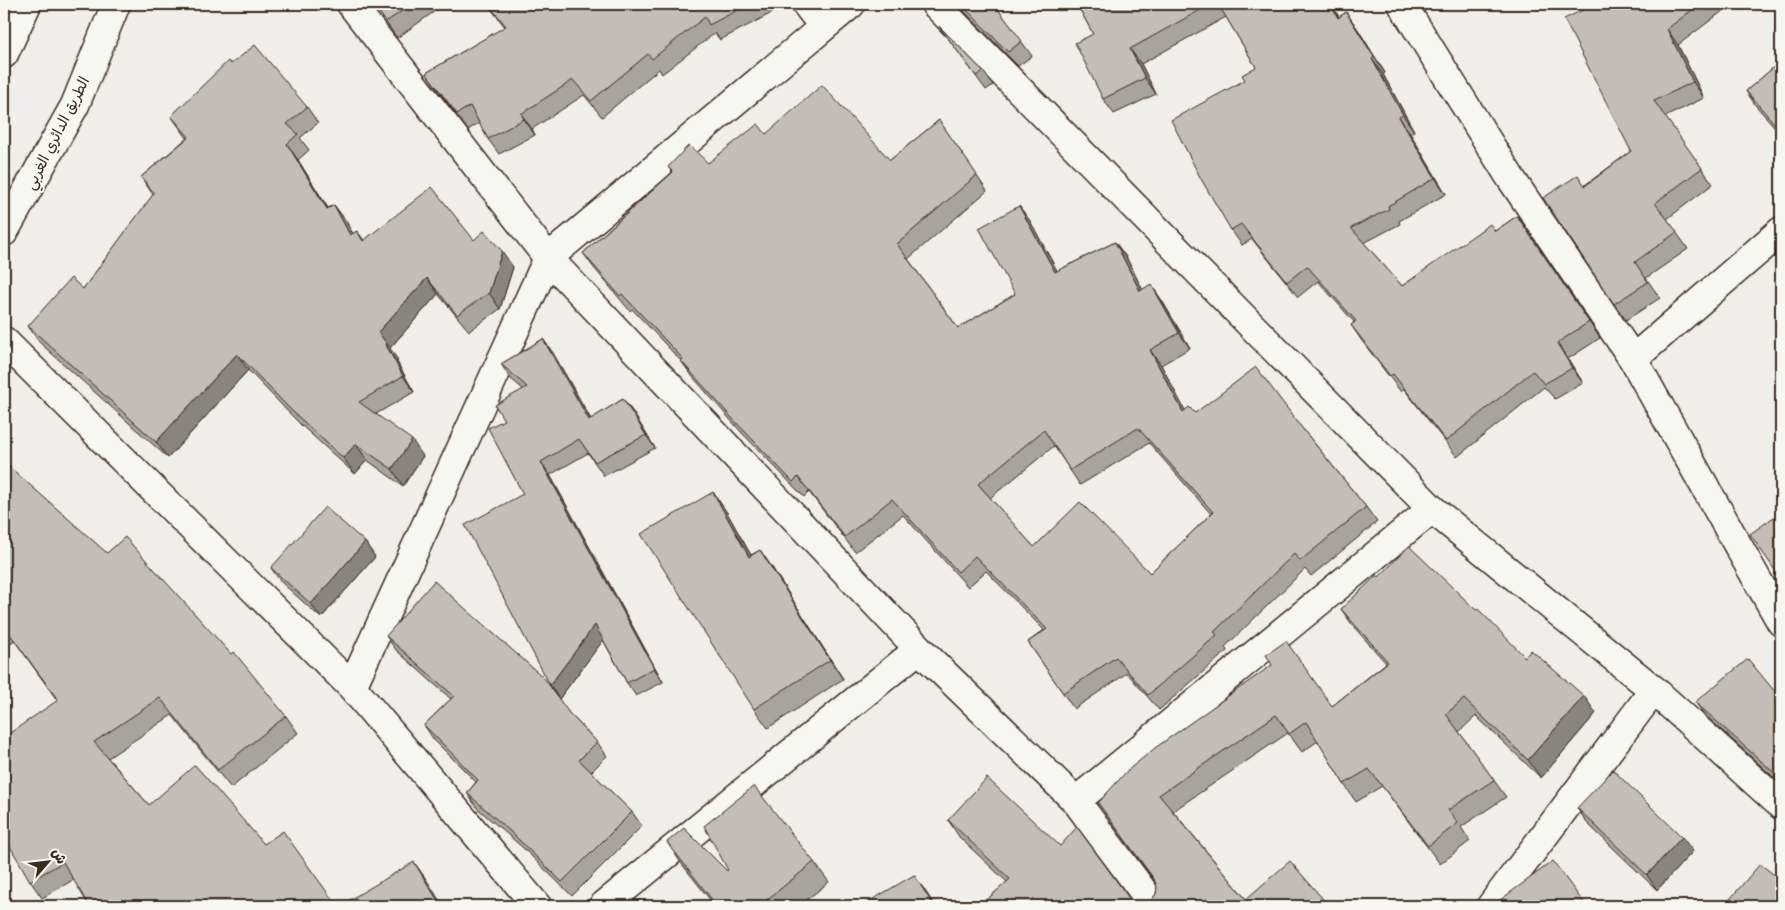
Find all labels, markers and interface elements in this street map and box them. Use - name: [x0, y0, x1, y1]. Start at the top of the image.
- street label: الطريق الدائري الغربي: [21, 74, 97, 194]
- north arrow: [22, 838, 72, 888]
- text: ش: [48, 845, 70, 867]

